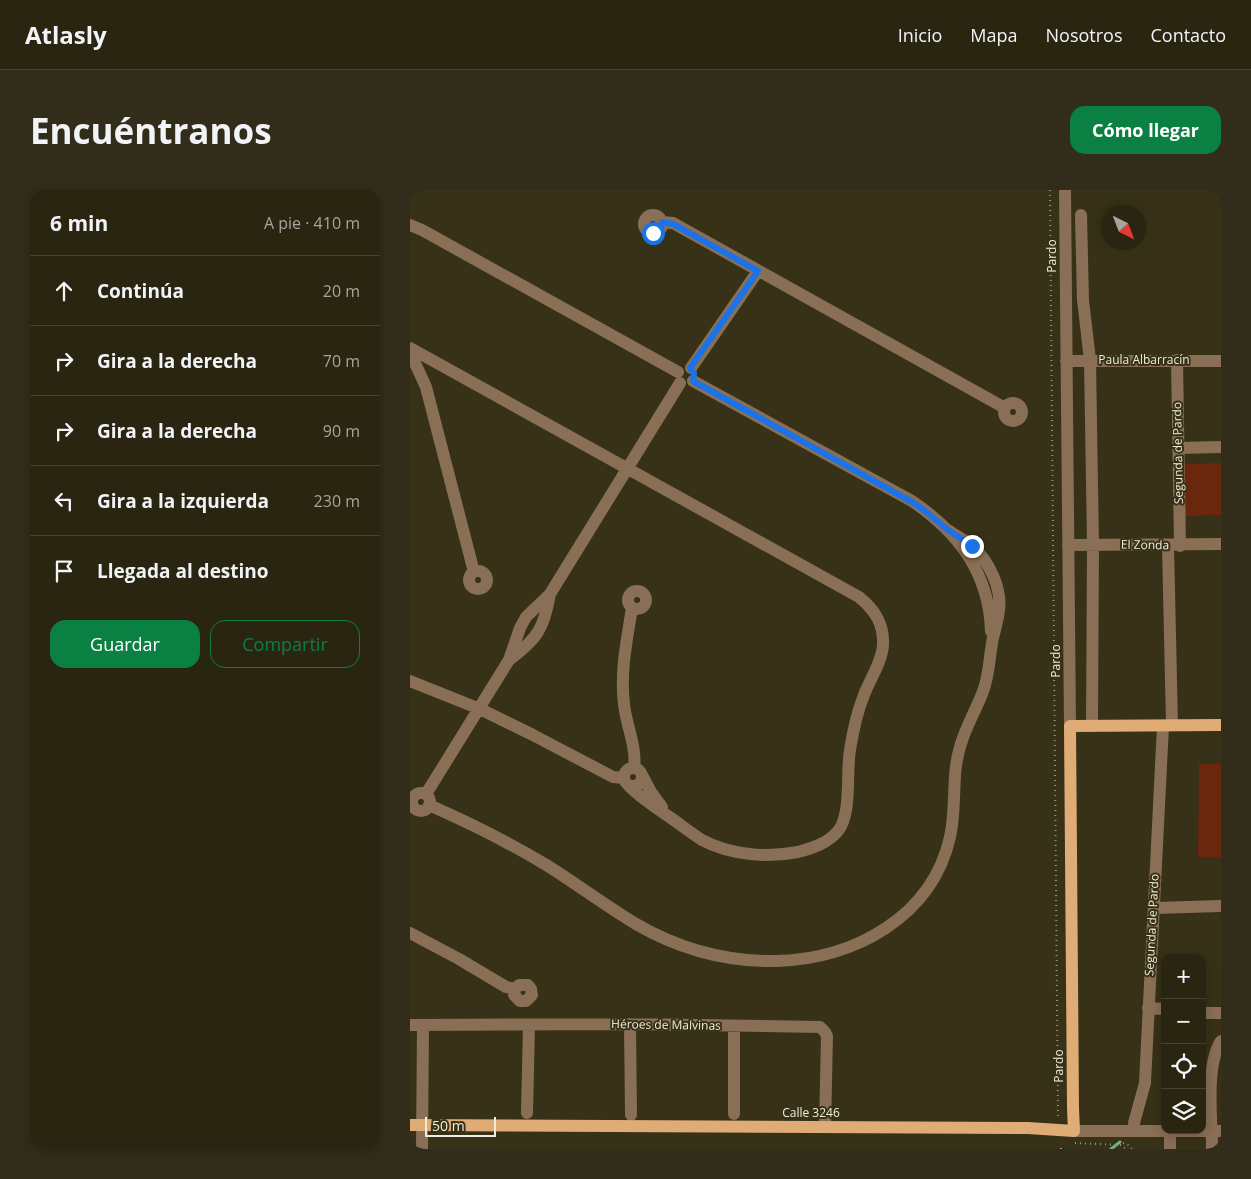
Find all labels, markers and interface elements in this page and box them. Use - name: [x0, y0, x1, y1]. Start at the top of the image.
- text: Atlasly: [25, 18, 107, 51]
- text: Inicio: [898, 23, 942, 47]
- text: Mapa: [970, 23, 1018, 47]
- text: Nosotros: [1046, 23, 1123, 47]
- text: Contacto: [1151, 23, 1226, 47]
- button: Cómo llegar: [1070, 106, 1221, 154]
- text: Encuéntranos: [30, 107, 272, 154]
- north arrow: [1101, 205, 1146, 250]
- text: 6 min: [50, 209, 108, 237]
- text: A pie · 410 m: [264, 212, 360, 234]
- route start: [642, 222, 665, 245]
- street label: Pardo: [1043, 239, 1060, 273]
- icon: ahead: [50, 277, 78, 305]
- text: Continúa: [97, 278, 184, 304]
- text: 20 m: [323, 280, 360, 302]
- icon: right: [50, 347, 78, 375]
- text: Gira a la derecha: [97, 348, 257, 374]
- text: 70 m: [323, 350, 360, 372]
- street label: Paula Albarracín: [1098, 351, 1190, 368]
- street label: Segunda de Pardo: [1168, 402, 1187, 504]
- icon: right: [50, 417, 78, 445]
- text: Gira a la derecha: [97, 418, 257, 444]
- text: 90 m: [323, 420, 360, 442]
- icon: left: [50, 487, 78, 515]
- text: Gira a la izquierda: [97, 488, 269, 514]
- text: 230 m: [314, 490, 360, 512]
- route end: [961, 535, 984, 558]
- street label: El Zonda: [1121, 536, 1169, 553]
- icon: arrive: [50, 557, 78, 585]
- text: Llegada al destino: [97, 558, 269, 584]
- button: Guardar: [50, 620, 200, 668]
- button: Compartir: [210, 620, 360, 668]
- street label: Pardo: [1047, 644, 1064, 678]
- street label: Segunda de Pardo: [1140, 873, 1163, 976]
- map controls: [1161, 954, 1206, 1134]
- button: +: [1161, 954, 1206, 999]
- button: −: [1161, 999, 1206, 1044]
- street label: Héroes de Malvinas: [611, 1015, 721, 1034]
- button: locate: [1161, 1044, 1206, 1089]
- street label: Pardo: [1050, 1049, 1067, 1083]
- button: layers: [1161, 1089, 1206, 1134]
- street label: Calle 3246: [782, 1104, 840, 1121]
- scale bar: [425, 1114, 496, 1137]
- text: 50 m: [432, 1116, 465, 1135]

